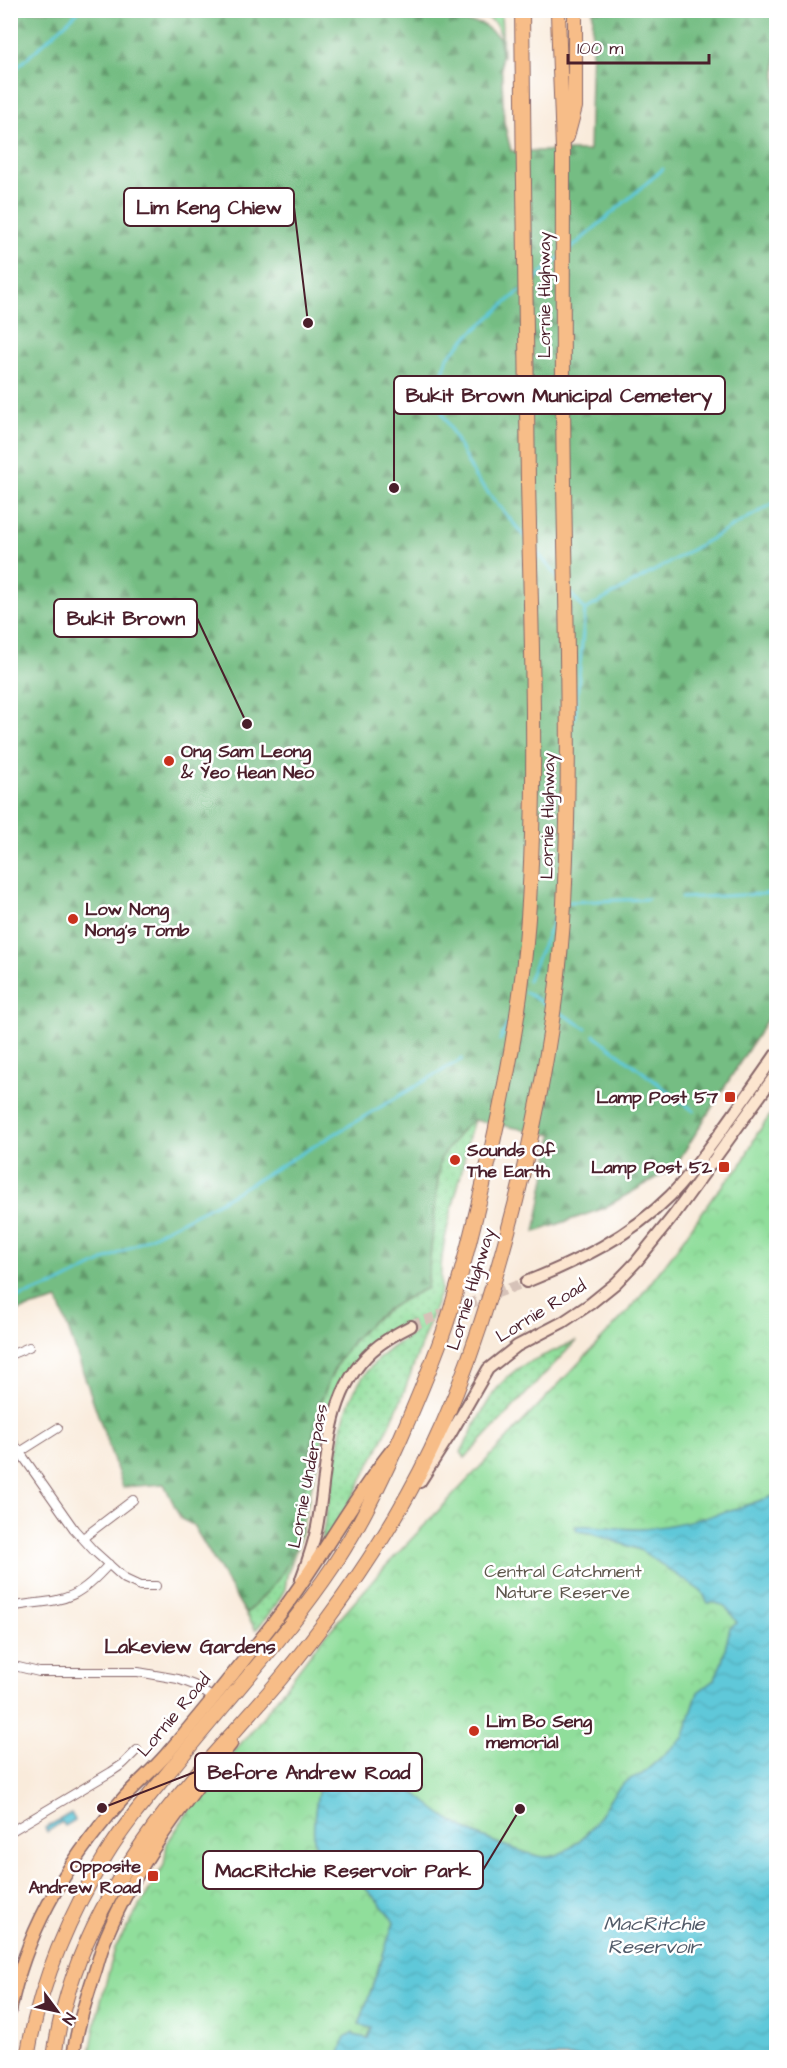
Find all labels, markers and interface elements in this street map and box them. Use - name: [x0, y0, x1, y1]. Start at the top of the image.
- scale bar: [568, 27, 709, 65]
- text: 100 m: [577, 36, 623, 61]
- callout: Lim Keng Chiew: [124, 188, 294, 226]
- text: Lim Keng Chiew: [136, 194, 282, 223]
- street label: Lornie Highway: [532, 232, 558, 358]
- callout: Bukit Brown Municipal Cemetery: [394, 376, 725, 414]
- text: Bukit Brown Municipal Cemetery: [406, 382, 712, 411]
- callout: Bukit Brown: [54, 599, 197, 637]
- text: Bukit Brown: [67, 605, 185, 633]
- place label: Ong Sam Leong & Yeo Hean Neo: [180, 739, 315, 785]
- street label: Lornie Highway: [534, 752, 563, 880]
- marker: Ong Sam Leong & Yeo Hean Neo: [162, 754, 176, 768]
- place label: Low Nong Nong's Tomb: [85, 897, 190, 944]
- marker: Low Nong Nong's Tomb: [66, 912, 80, 926]
- place label: Lamp Post 57: [596, 1085, 719, 1110]
- marker: Lamp Post 57: [723, 1090, 737, 1104]
- place label: Sounds Of The Earth: [466, 1138, 556, 1184]
- marker: Sounds Of The Earth: [448, 1153, 462, 1167]
- place label: Lamp Post 52: [591, 1155, 713, 1180]
- marker: Lamp Post 52: [717, 1160, 731, 1174]
- street label: Lornie Highway: [441, 1225, 502, 1353]
- street label: Lornie Road: [491, 1273, 591, 1349]
- street label: Lornie Underpass: [282, 1402, 334, 1550]
- park label: Central Catchment Nature Reserve: [484, 1559, 642, 1605]
- district label: Lakeview Gardens: [104, 1633, 276, 1661]
- street label: Lornie Road: [131, 1668, 217, 1762]
- place label: Lim Bo Seng memorial: [486, 1709, 593, 1755]
- marker: Lim Bo Seng memorial: [467, 1724, 481, 1738]
- callout: Before Andrew Road: [195, 1753, 422, 1791]
- text: Before Andrew Road: [207, 1759, 411, 1787]
- callout: MacRitchie Reservoir Park: [203, 1851, 483, 1889]
- place label: Opposite Andrew Road: [28, 1854, 142, 1900]
- text: MacRitchie Reservoir Park: [215, 1857, 472, 1885]
- marker: Opposite Andrew Road: [146, 1869, 160, 1883]
- water label: MacRitchie Reservoir: [603, 1910, 706, 1961]
- north arrow: [27, 1981, 87, 2041]
- text: N: [57, 2008, 81, 2029]

